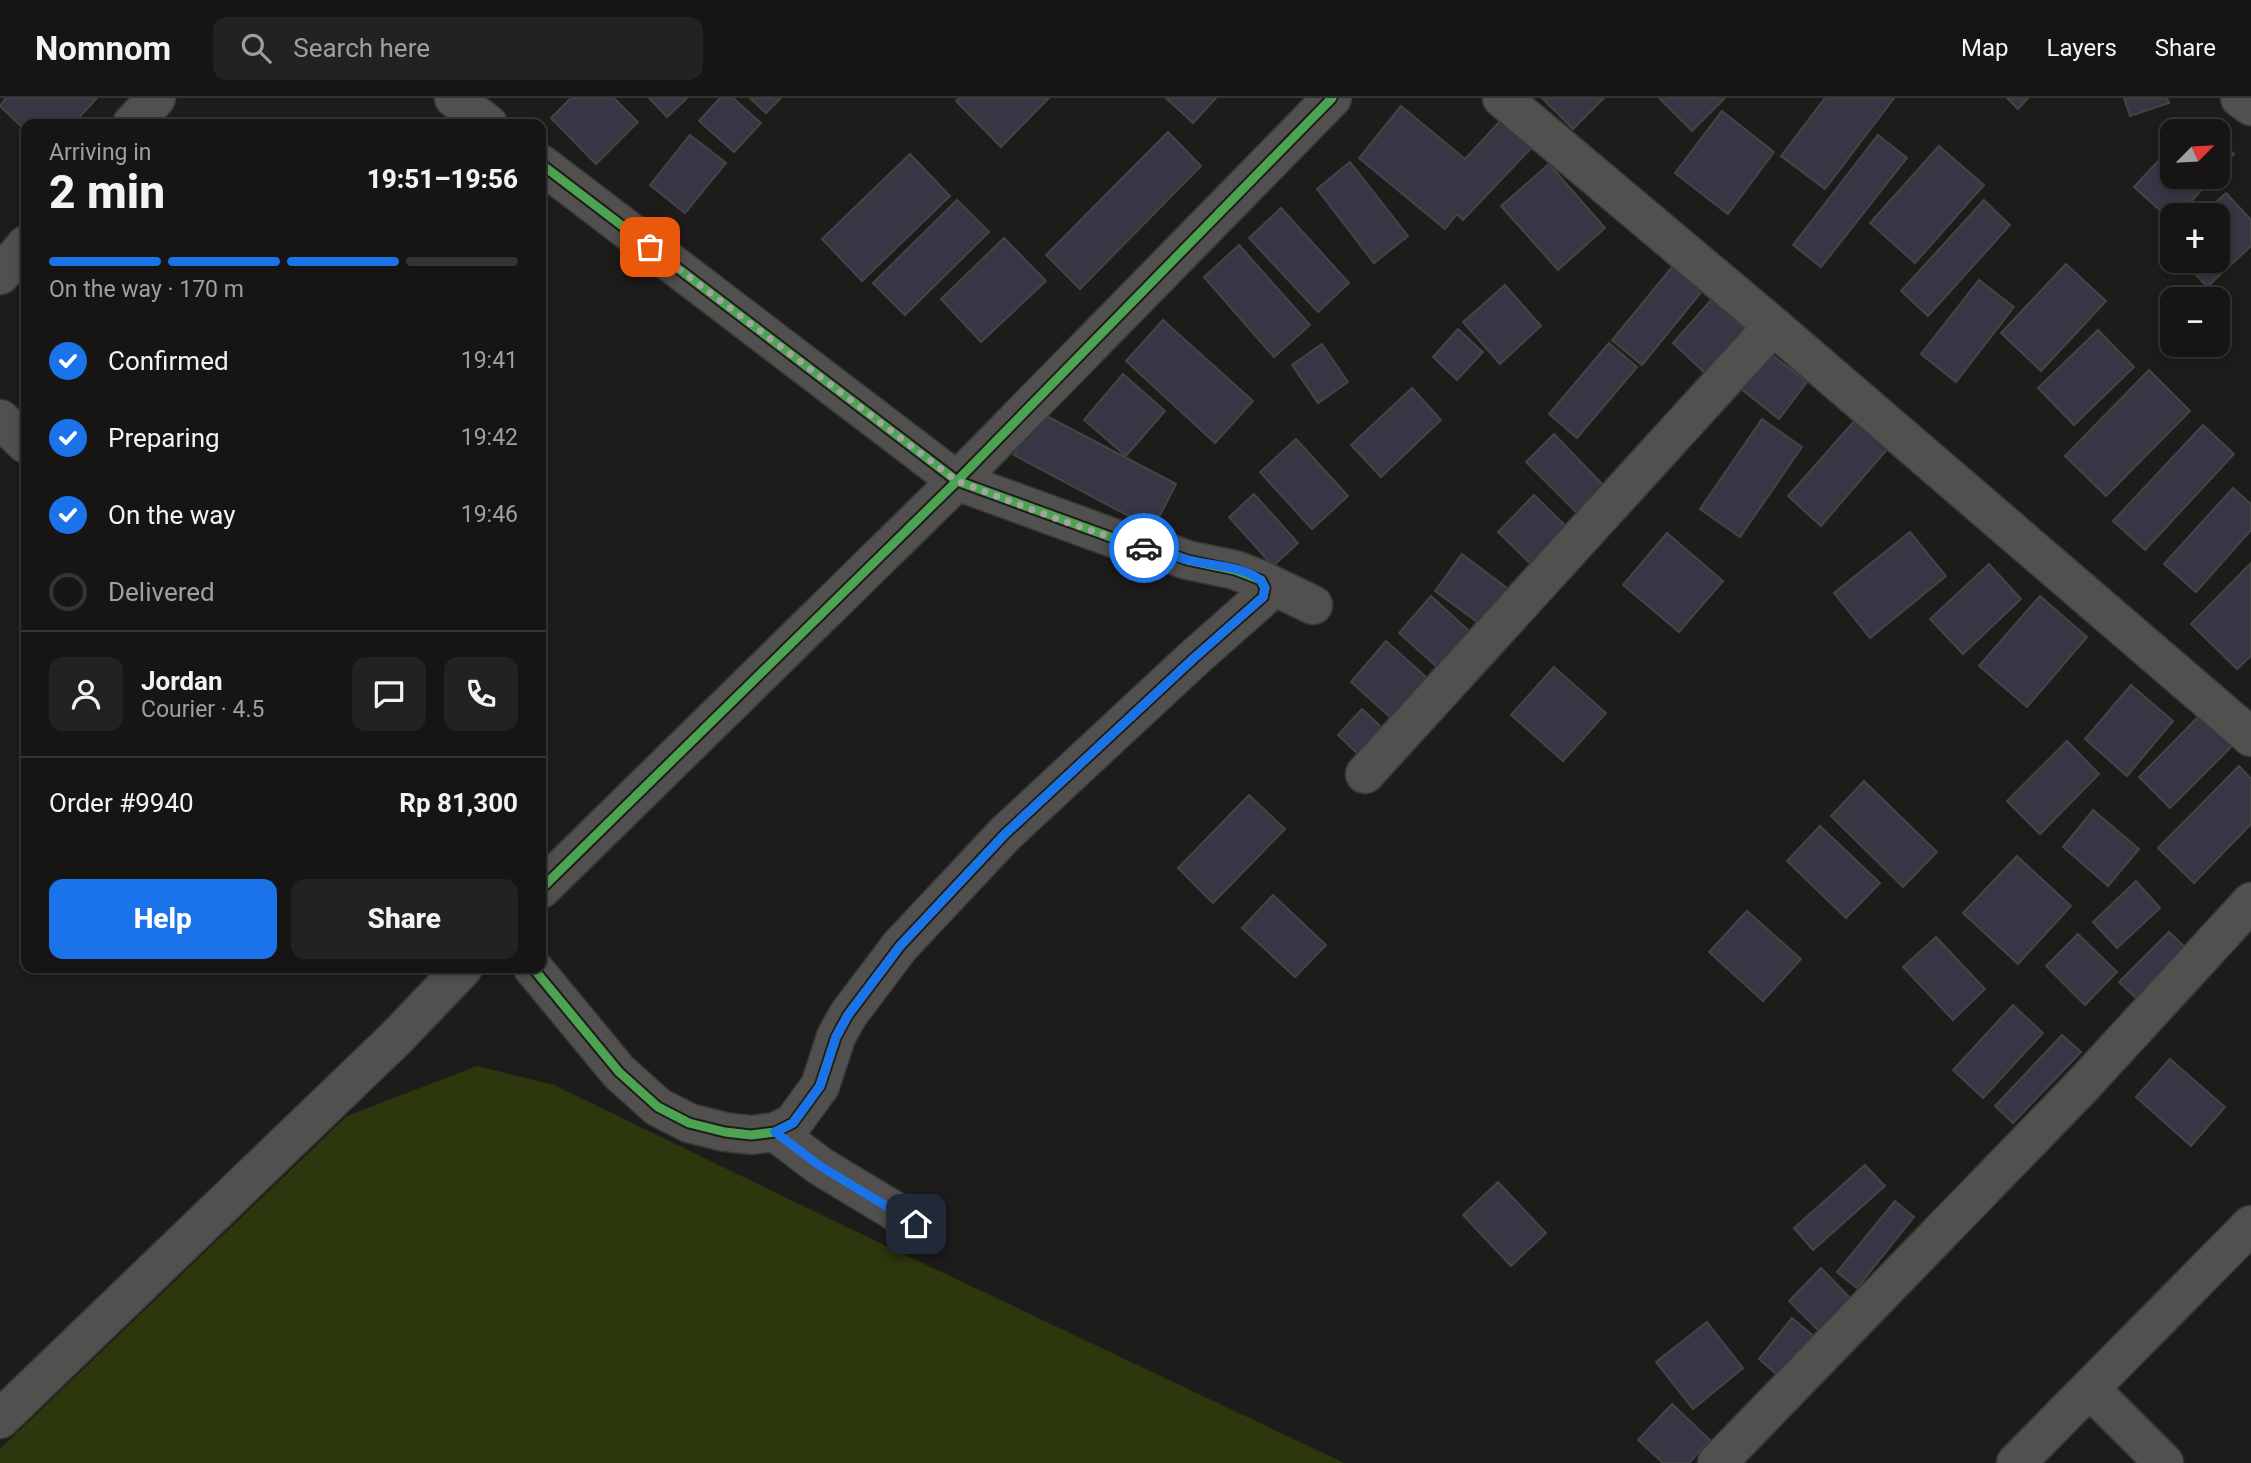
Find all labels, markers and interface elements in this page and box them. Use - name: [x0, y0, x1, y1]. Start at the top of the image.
- search box: [213, 17, 703, 80]
- text: Nomnom: [35, 29, 171, 68]
- icon: search: [237, 29, 275, 67]
- text: Search here: [293, 33, 430, 63]
- text: Map: [1961, 34, 2009, 62]
- text: Layers: [2047, 34, 2117, 62]
- text: Share: [2155, 34, 2216, 62]
- north arrow: [2160, 119, 2230, 189]
- map controls: [2160, 119, 2230, 357]
- text: Arriving in: [49, 139, 152, 166]
- text: 19:51–19:56: [367, 164, 518, 194]
- text: 2 min: [49, 165, 165, 219]
- button: +: [2160, 203, 2230, 273]
- pin: [620, 217, 680, 277]
- icon: bag: [631, 228, 669, 266]
- text: On the way · 170 m: [49, 276, 244, 303]
- button: −: [2160, 287, 2230, 357]
- icon: check: [49, 342, 87, 380]
- text: Confirmed: [108, 346, 229, 376]
- text: 19:41: [461, 347, 518, 374]
- icon: check: [49, 419, 87, 457]
- text: Preparing: [108, 423, 220, 453]
- text: 19:42: [461, 424, 518, 451]
- icon: check: [49, 496, 87, 534]
- text: On the way: [108, 500, 236, 530]
- text: 19:46: [461, 501, 518, 528]
- courier: [1109, 513, 1179, 583]
- icon: car: [1125, 529, 1163, 567]
- text: Delivered: [108, 577, 215, 607]
- button: person: [49, 657, 123, 731]
- button: chat: [352, 657, 426, 731]
- button: phone: [444, 657, 518, 731]
- text: Jordan: [141, 666, 223, 696]
- text: Courier · 4.5: [141, 696, 264, 723]
- text: Order #9940: [49, 788, 194, 818]
- text: Rp 81,300: [399, 788, 518, 818]
- button: Help: [49, 879, 277, 959]
- button: Share: [291, 879, 518, 959]
- pin: [886, 1194, 946, 1254]
- icon: home: [897, 1205, 935, 1243]

